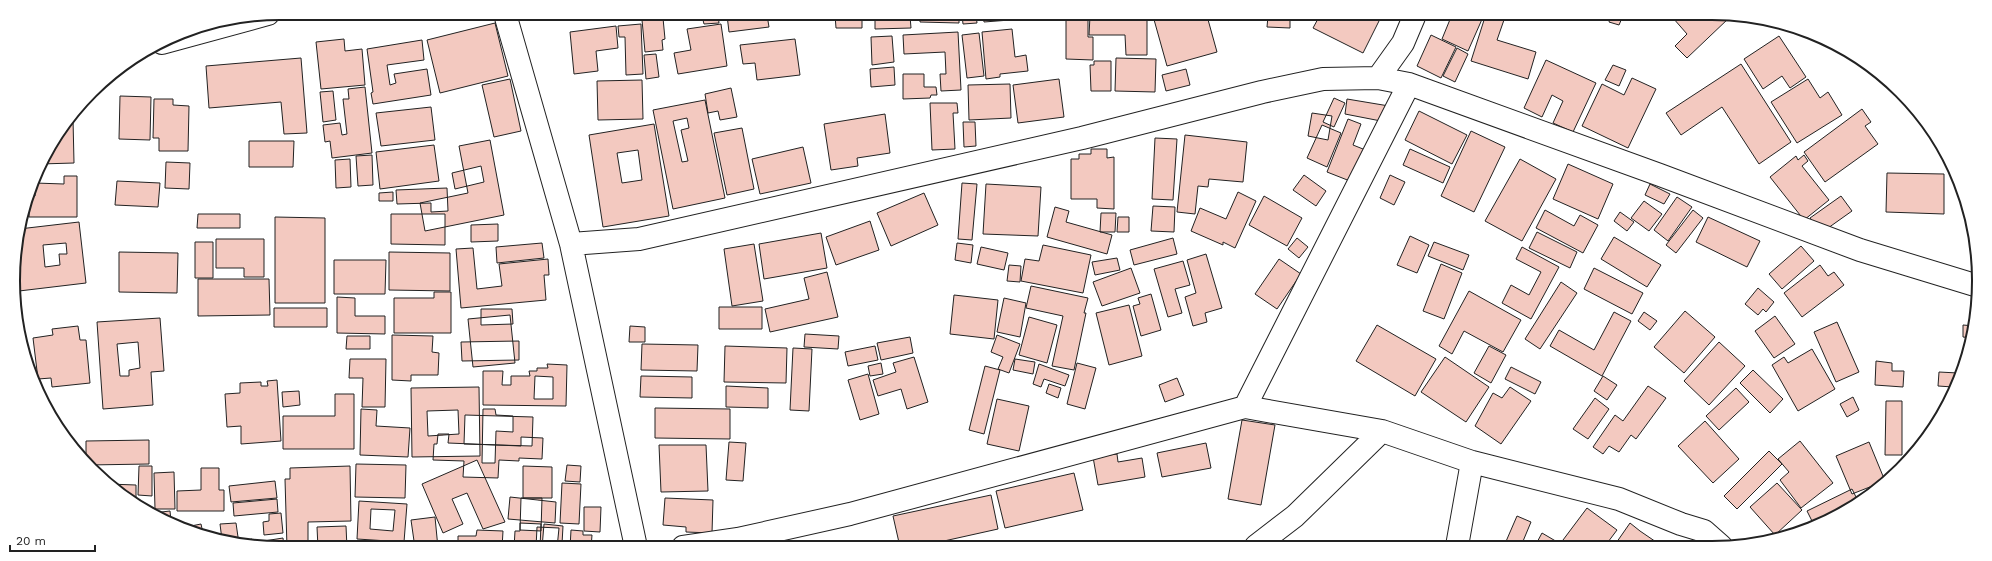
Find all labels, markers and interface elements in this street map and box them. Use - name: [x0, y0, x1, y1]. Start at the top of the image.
- scale bar: [10, 527, 95, 553]
- text: 20 m: [16, 534, 46, 548]

